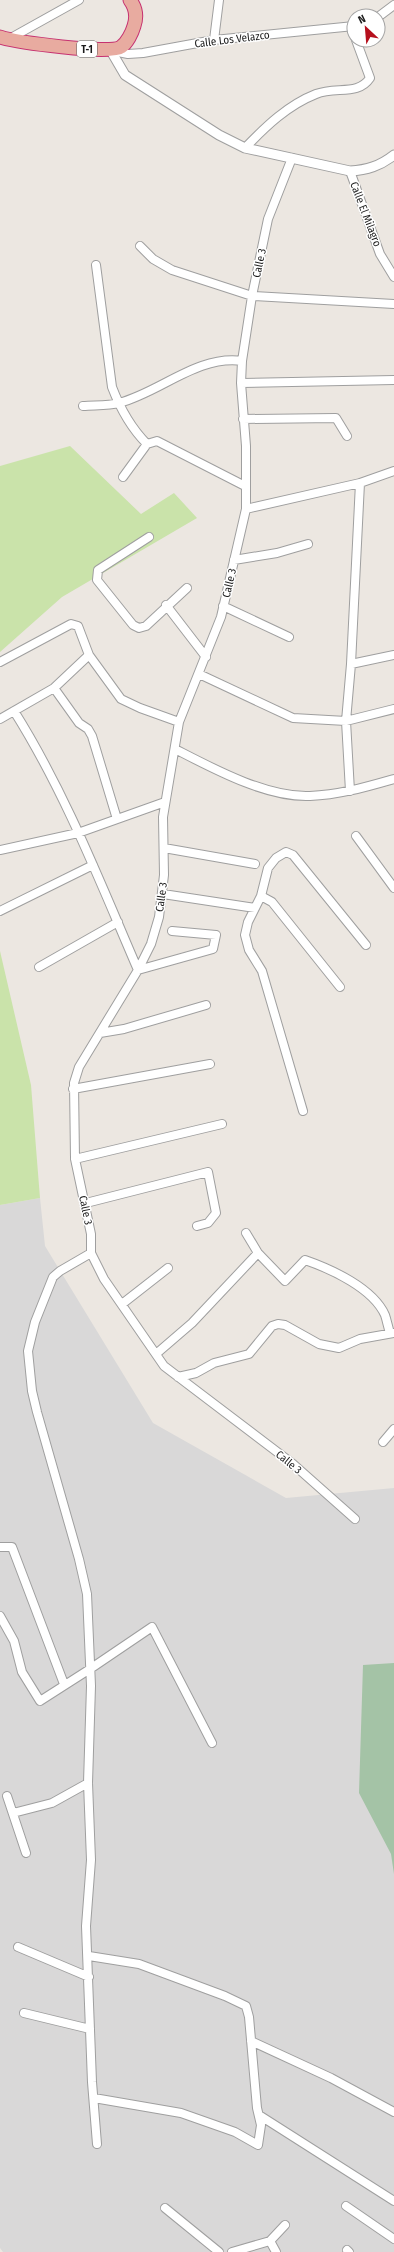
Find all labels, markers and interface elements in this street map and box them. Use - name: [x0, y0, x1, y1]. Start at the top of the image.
- north arrow: [346, 8, 386, 48]
- text: N: [356, 12, 368, 27]
- street label: Calle Los Velazco: [194, 28, 271, 51]
- road number: T-1: [77, 41, 97, 57]
- street label: Calle El Milagro: [347, 180, 384, 249]
- street label: Calle 3: [250, 247, 269, 279]
- street label: Calle 3: [220, 567, 239, 599]
- street label: Calle 3: [153, 882, 170, 913]
- street label: Calle 3: [76, 1194, 95, 1226]
- street label: Calle 3: [273, 1448, 304, 1477]

